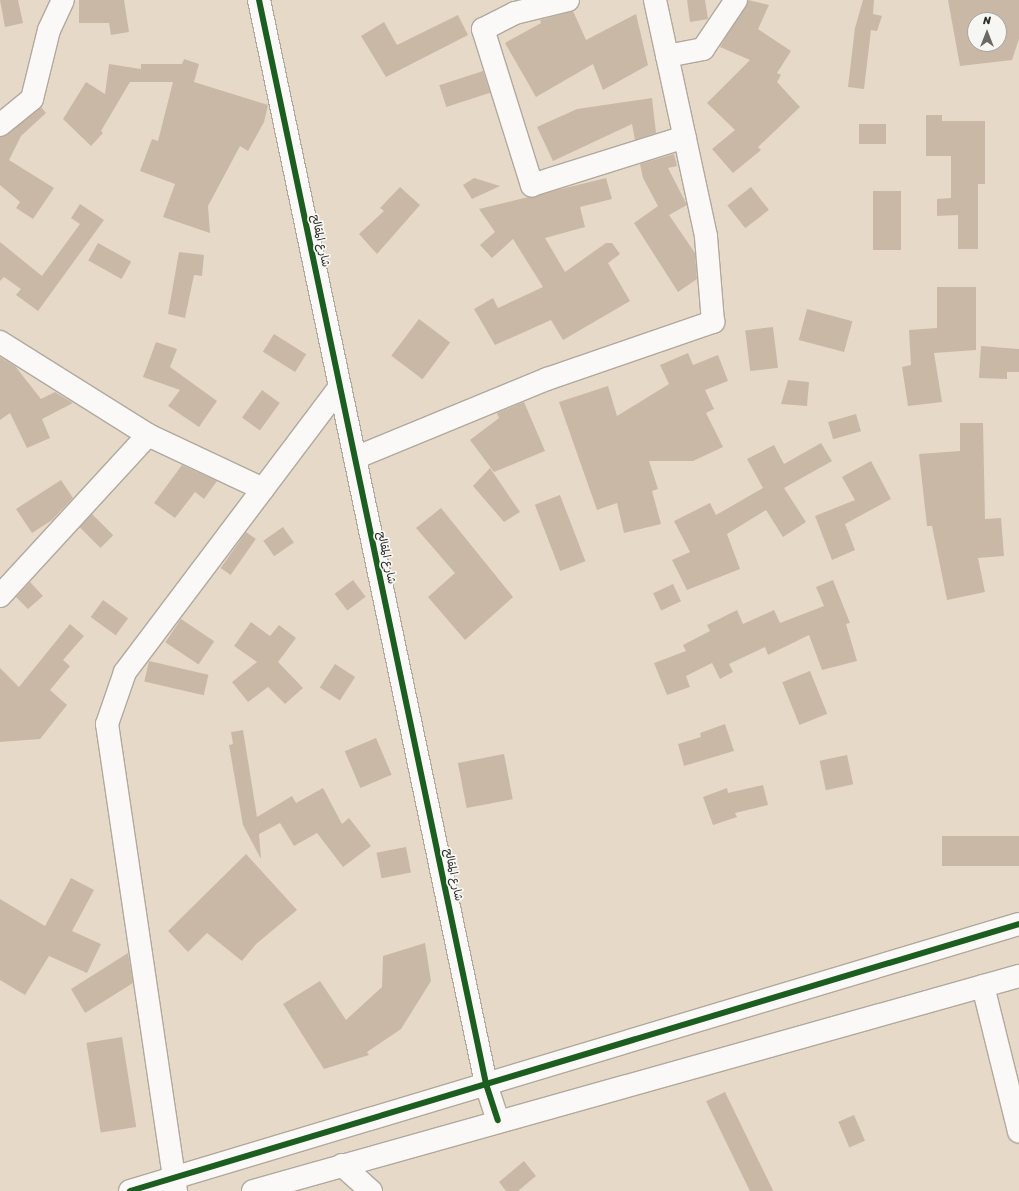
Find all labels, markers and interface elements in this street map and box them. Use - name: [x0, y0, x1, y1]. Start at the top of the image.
- text: N: [983, 11, 991, 30]
- north arrow: [967, 12, 1007, 52]
- street label: شارع المقالح: [308, 214, 332, 268]
- street label: شارع المقالح: [374, 531, 398, 585]
- street label: شارع المقالح: [441, 848, 465, 902]

